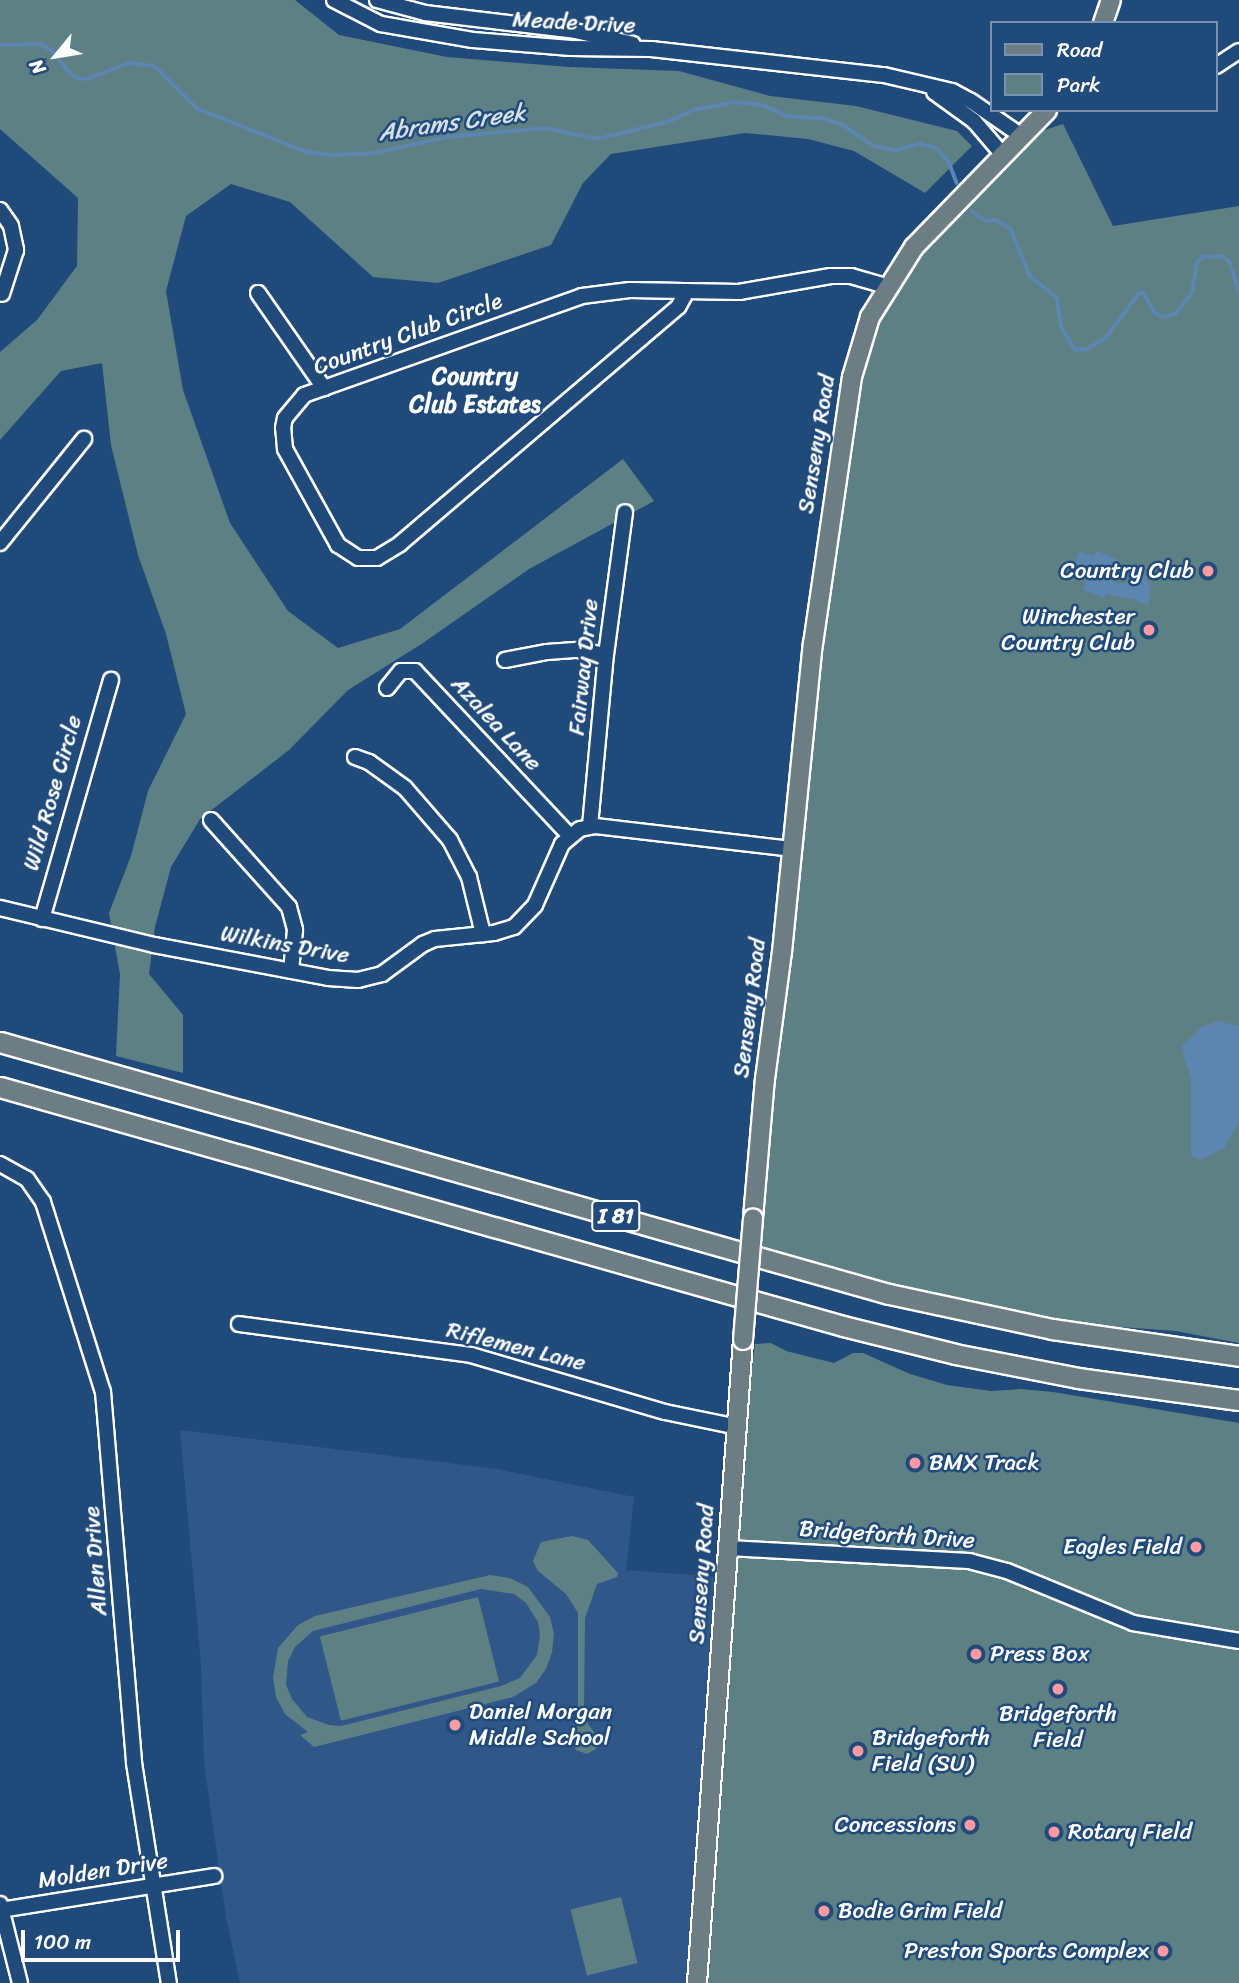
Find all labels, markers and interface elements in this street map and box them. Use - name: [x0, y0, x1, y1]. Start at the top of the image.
- street label: Meade Drive: [512, 6, 636, 40]
- north arrow: [21, 21, 91, 91]
- legend: [990, 21, 1218, 112]
- text: Road: [1057, 31, 1102, 69]
- text: N: [20, 53, 55, 81]
- text: Park: [1057, 66, 1100, 104]
- water label: Abrams Creek: [376, 98, 528, 148]
- street label: Country Club Circle: [309, 287, 507, 381]
- district label: Country Club Estates: [408, 363, 542, 419]
- street label: Senseny Road: [792, 372, 842, 516]
- place label: Country Club: [1060, 557, 1194, 585]
- marker: Country Club: [1200, 563, 1216, 579]
- street label: Fairway Drive: [563, 597, 605, 737]
- place label: Winchester Country Club: [1001, 603, 1135, 657]
- marker: Winchester Country Club: [1141, 622, 1157, 638]
- street label: Azalea Lane: [445, 671, 547, 777]
- street label: Wild Rose Circle: [17, 711, 89, 875]
- street label: Wilkins Drive: [218, 920, 352, 970]
- street label: Senseny Road: [728, 936, 772, 1080]
- road number: I 81: [590, 1198, 642, 1234]
- street label: Riflemen Lane: [444, 1316, 588, 1378]
- place label: BMX Track: [929, 1449, 1040, 1477]
- marker: BMX Track: [907, 1455, 923, 1471]
- street label: Senseny Road: [683, 1503, 721, 1645]
- street label: Allen Drive: [78, 1505, 114, 1617]
- street label: Bridgeforth Drive: [798, 1515, 976, 1555]
- place label: Eagles Field: [1063, 1533, 1182, 1561]
- marker: Eagles Field: [1188, 1539, 1204, 1555]
- place label: Press Box: [990, 1640, 1089, 1668]
- marker: Press Box: [968, 1646, 984, 1662]
- marker: Bridgeforth Field: [1050, 1681, 1066, 1697]
- place label: Daniel Morgan Middle School: [469, 1698, 612, 1752]
- place label: Bridgeforth Field: [999, 1700, 1117, 1754]
- marker: Daniel Morgan Middle School: [447, 1717, 463, 1733]
- place label: Bridgeforth Field (SU): [872, 1724, 990, 1778]
- marker: Bridgeforth Field (SU): [850, 1743, 866, 1759]
- place label: Concessions: [834, 1811, 956, 1839]
- marker: Concessions: [962, 1817, 978, 1833]
- place label: Rotary Field: [1068, 1818, 1192, 1846]
- marker: Rotary Field: [1046, 1824, 1062, 1840]
- street label: Molden Drive: [36, 1847, 170, 1895]
- place label: Bodie Grim Field: [838, 1897, 1003, 1925]
- marker: Bodie Grim Field: [816, 1903, 832, 1919]
- scale bar: [24, 1916, 184, 1960]
- text: 100 m: [34, 1923, 91, 1961]
- place label: Preston Sports Complex: [904, 1937, 1149, 1965]
- marker: Preston Sports Complex: [1155, 1943, 1171, 1959]

